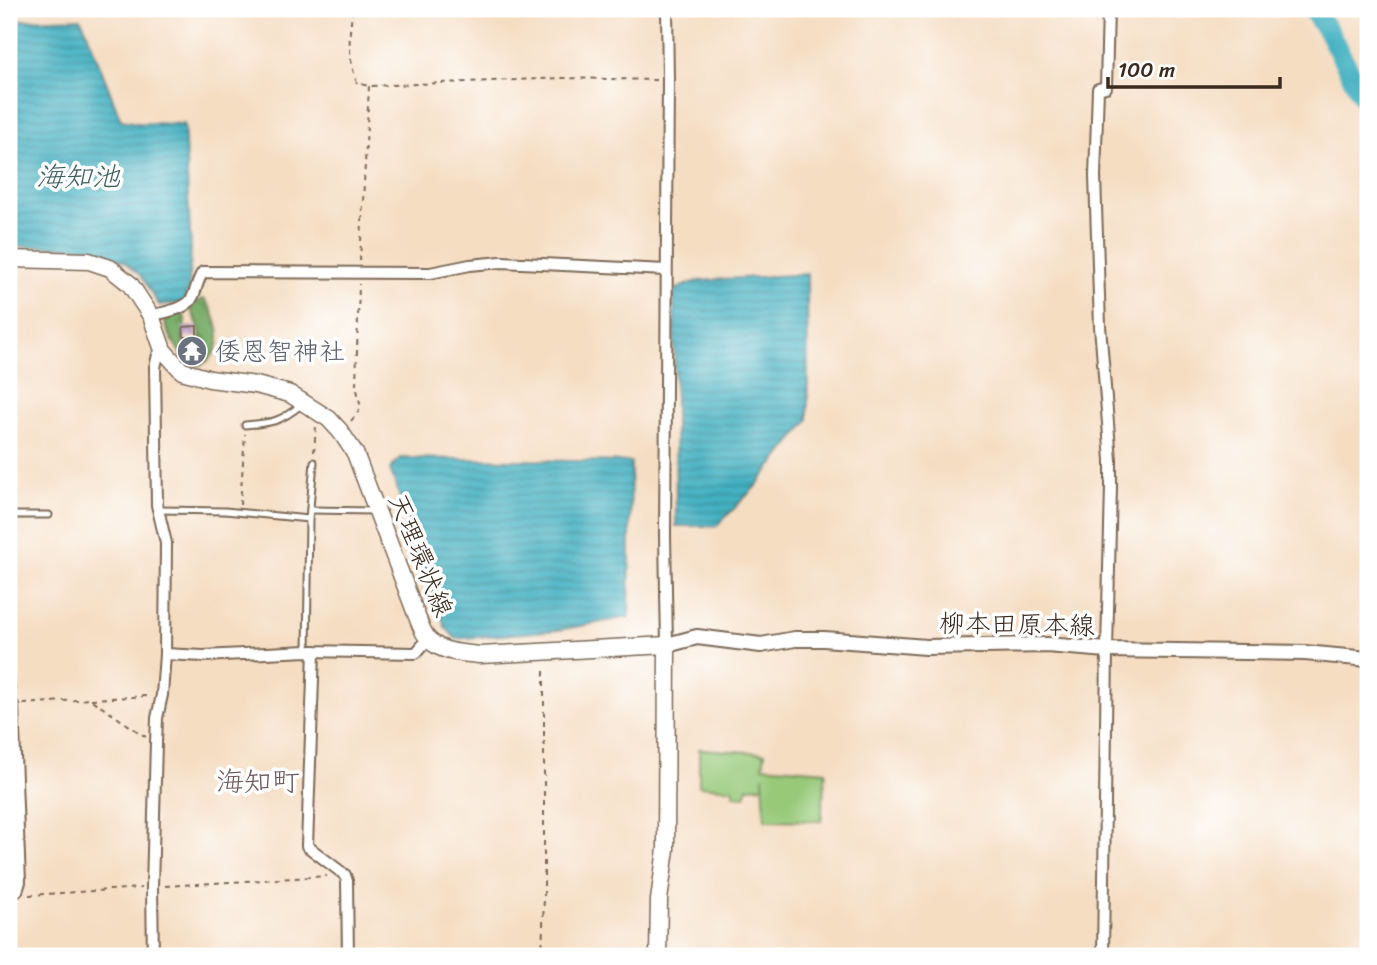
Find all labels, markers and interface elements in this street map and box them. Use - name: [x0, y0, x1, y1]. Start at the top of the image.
- scale bar: [1108, 46, 1279, 90]
- text: 100 m: [1118, 51, 1175, 89]
- water label: 海知池: [36, 152, 121, 201]
- place label: 倭恩智神社: [215, 328, 345, 374]
- temple icon: 倭恩智神社: [175, 334, 209, 368]
- street label: 天理環状線: [375, 486, 467, 624]
- street label: 柳本田原本線: [939, 600, 1095, 648]
- district label: 海知町: [216, 757, 300, 806]

